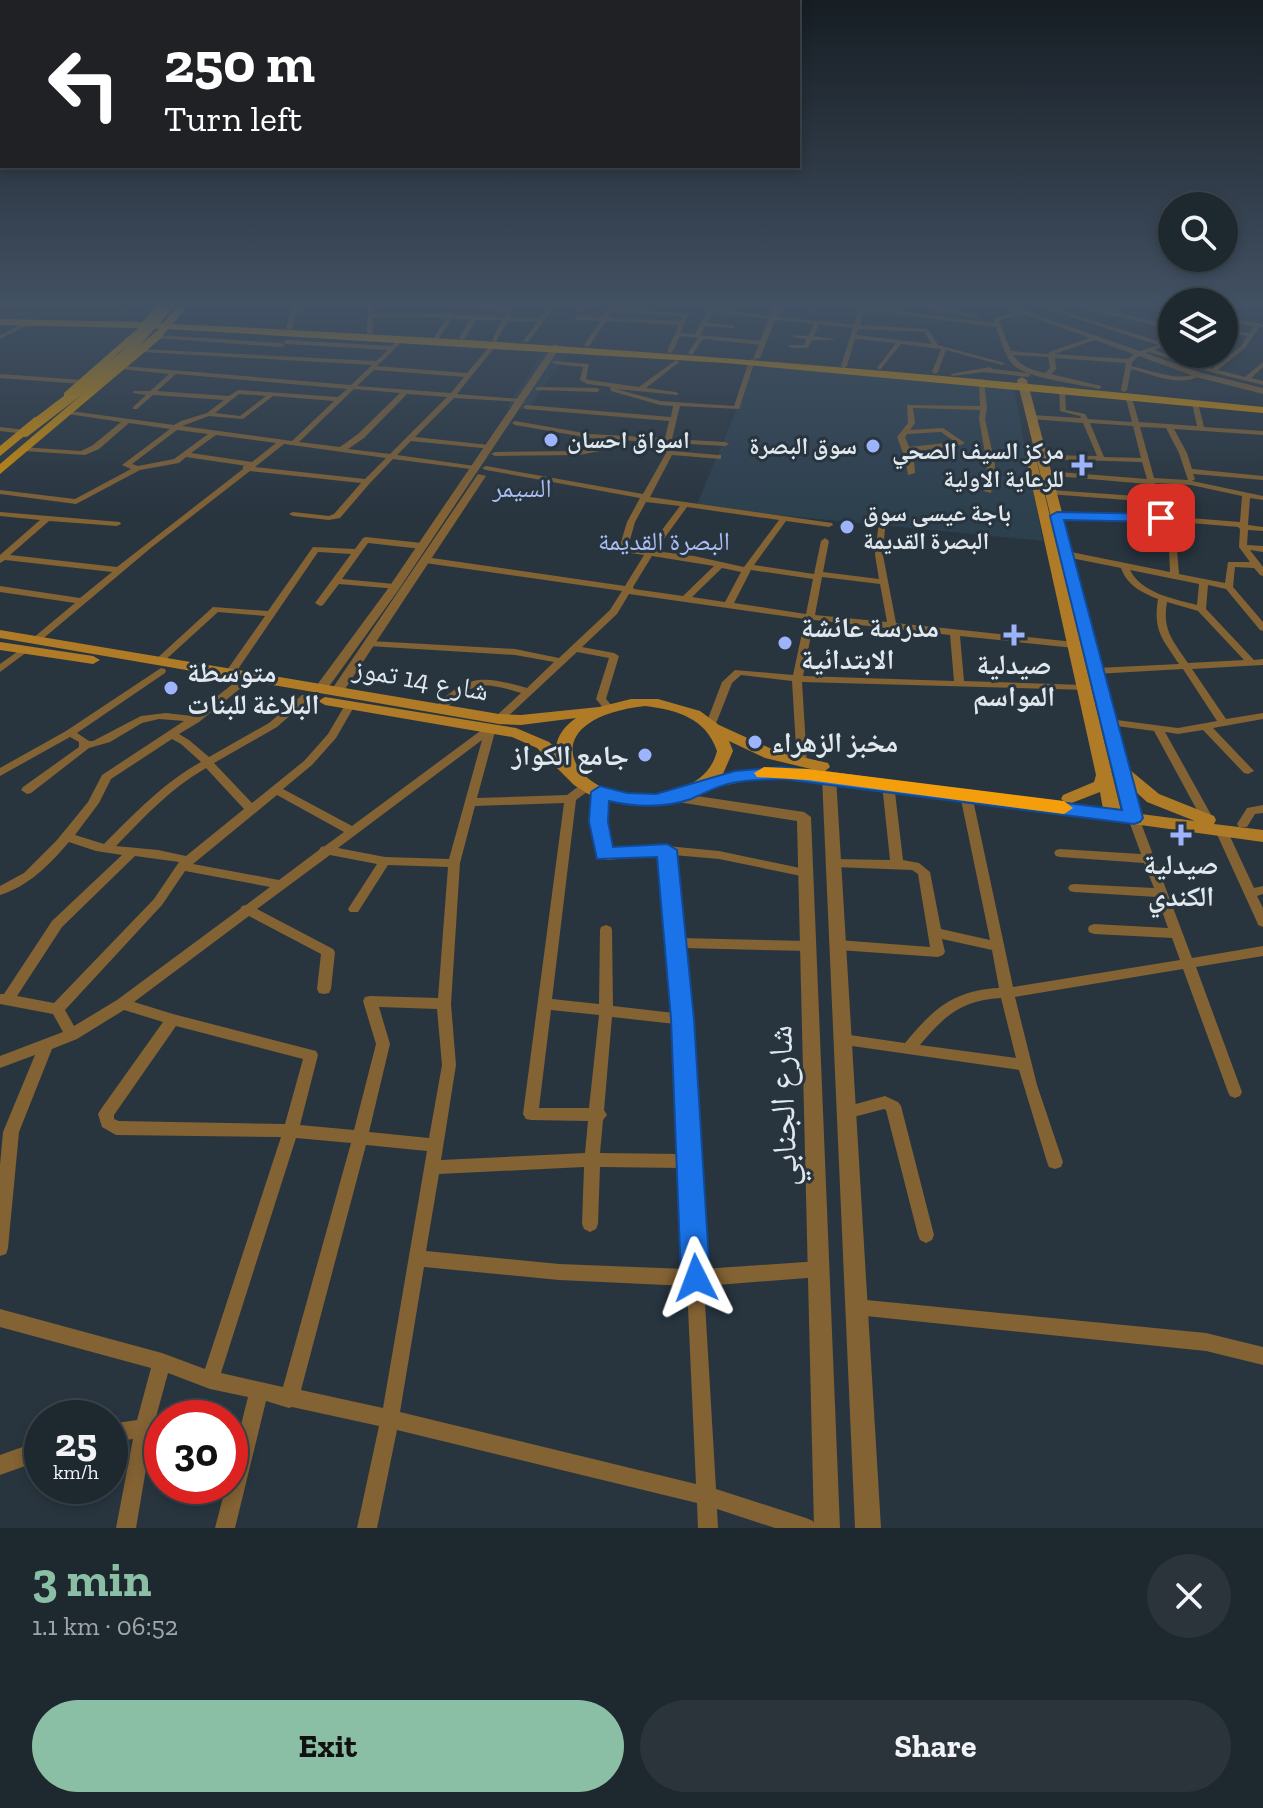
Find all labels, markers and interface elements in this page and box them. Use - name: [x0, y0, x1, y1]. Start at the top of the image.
- text: 250 m: [164, 29, 315, 96]
- icon: left: [32, 32, 136, 136]
- text: Turn left: [164, 97, 302, 140]
- map controls: [1158, 192, 1238, 368]
- button: search: [1158, 192, 1238, 272]
- button: layers: [1158, 288, 1238, 368]
- place label: اسواق احسان: [567, 425, 690, 454]
- marker: اسواق احسان: [542, 431, 560, 449]
- place label: سوق البصرة: [749, 431, 857, 460]
- place label: مركز السيف الصحي للرعاية الاولية: [892, 436, 1064, 493]
- marker: سوق البصرة: [864, 437, 882, 455]
- marker: مركز السيف الصحي للرعاية الاولية: [1071, 454, 1093, 476]
- district label: السيمر: [491, 472, 552, 504]
- pin: [1127, 484, 1195, 552]
- icon: arrive: [1139, 496, 1183, 540]
- place label: باجة عيسى سوق البصرة القديمة: [863, 498, 1011, 555]
- marker: باجة عيسى سوق البصرة القديمة: [838, 518, 856, 536]
- district label: البصرة القديمة: [598, 525, 730, 557]
- place label: مدرسة عائشة الابتدائية: [801, 611, 939, 676]
- marker: صيدلية المواسم: [1005, 626, 1023, 644]
- marker: مدرسة عائشة الابتدائية: [776, 634, 794, 652]
- place label: صيدلية المواسم: [973, 648, 1055, 715]
- street label: شارع 14 تموز: [349, 651, 491, 709]
- place label: متوسطة البلاغة للبنات: [187, 656, 320, 721]
- marker: متوسطة البلاغة للبنات: [162, 679, 180, 697]
- place label: مخبز الزهراء: [771, 726, 898, 759]
- marker: مخبز الزهراء: [746, 733, 764, 751]
- place label: جامع الكواز: [511, 739, 629, 774]
- marker: جامع الكواز: [636, 746, 654, 764]
- marker: صيدلية الكندي: [1172, 826, 1190, 844]
- place label: صيدلية الكندي: [1143, 848, 1219, 919]
- street label: شارع الجنابي: [759, 1024, 812, 1187]
- position arrow: [654, 1236, 738, 1320]
- speed limit sign: 30: [144, 1400, 248, 1504]
- text: 25: [55, 1418, 97, 1466]
- text: km/h: [53, 1460, 99, 1484]
- text: 3 min: [32, 1551, 151, 1608]
- button: close: [1147, 1554, 1231, 1638]
- text: 1.1 km · 06:52: [32, 1610, 178, 1642]
- button: Exit: [32, 1700, 624, 1792]
- button: Share: [640, 1700, 1231, 1792]

